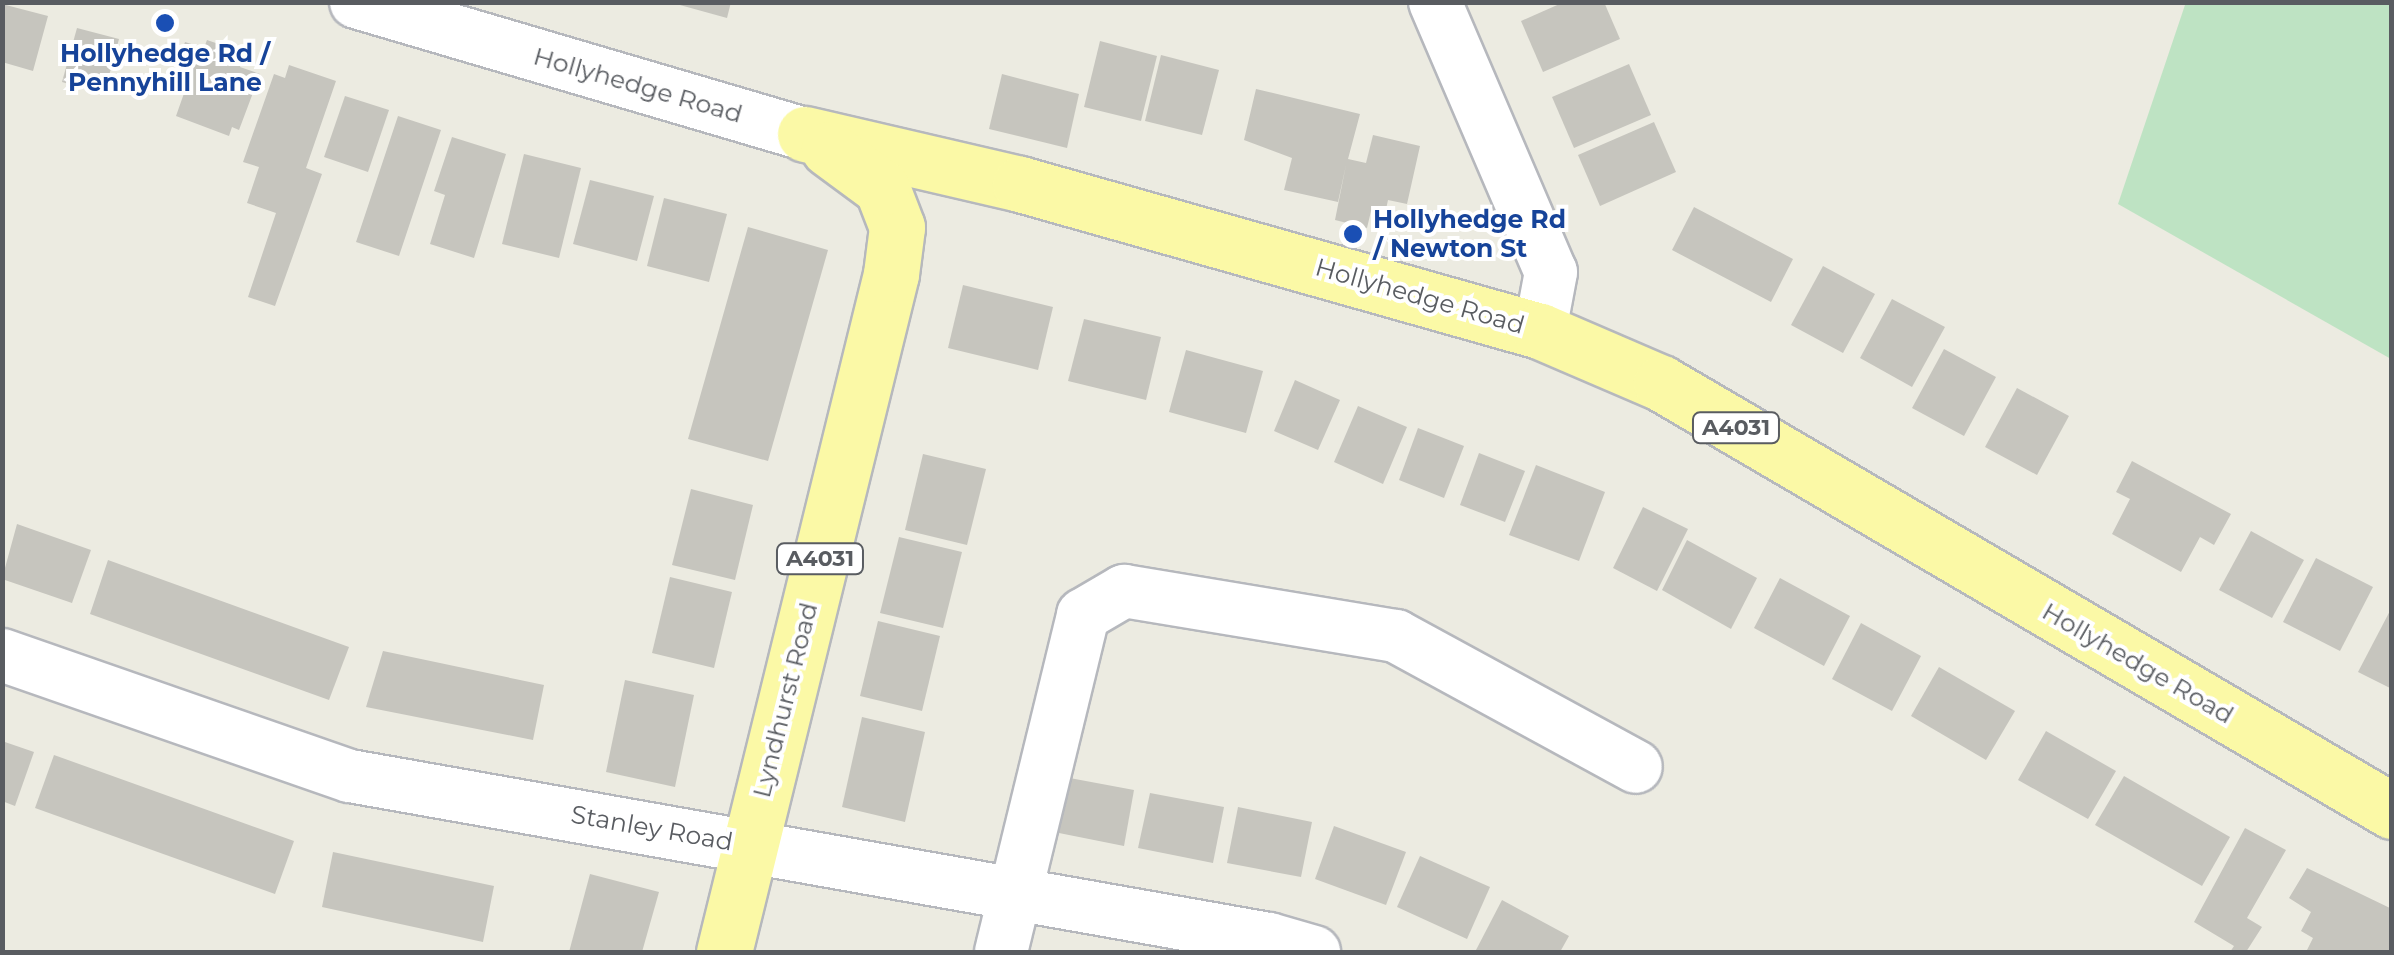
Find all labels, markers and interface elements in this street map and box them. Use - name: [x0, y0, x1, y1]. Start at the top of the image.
- marker: Hollyhedge Rd / Pennyhill Lane: [154, 12, 176, 34]
- place label: Hollyhedge Rd / Pennyhill Lane: [60, 39, 270, 98]
- street label: Hollyhedge Road: [530, 41, 746, 129]
- place label: Hollyhedge Rd / Newton St: [1373, 205, 1566, 264]
- marker: Hollyhedge Rd / Newton St: [1342, 223, 1364, 245]
- street label: Hollyhedge Road: [1312, 252, 1528, 340]
- road number: A4031: [1691, 411, 1781, 445]
- road number: A4031: [775, 542, 865, 576]
- street label: Hollyhedge Road: [2037, 596, 2239, 730]
- street label: Lyndhurst Road: [746, 599, 824, 801]
- street label: Stanley Road: [569, 799, 735, 857]

